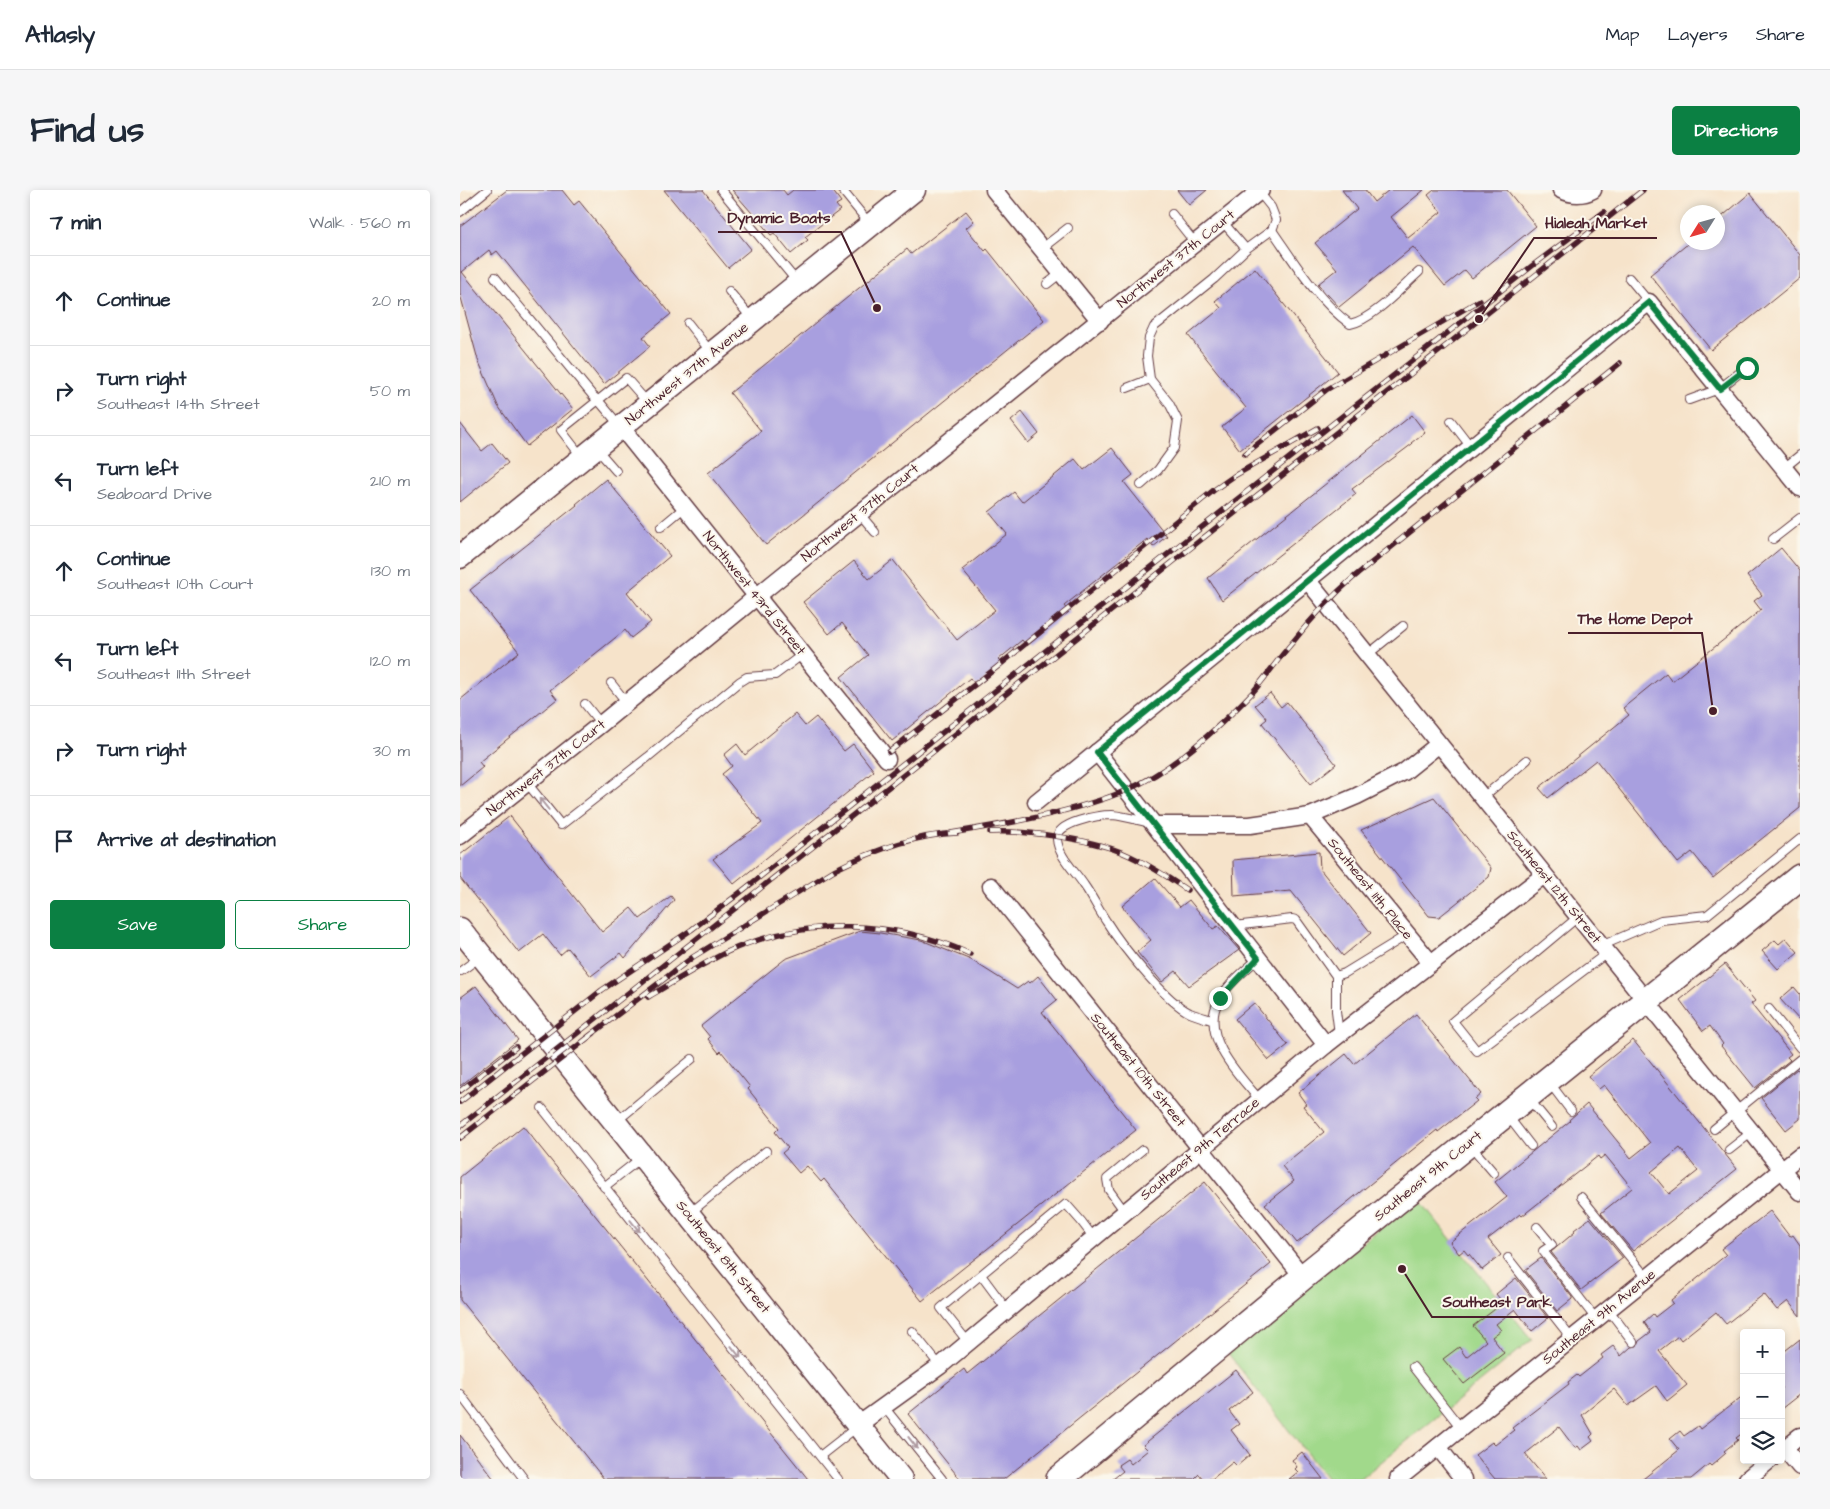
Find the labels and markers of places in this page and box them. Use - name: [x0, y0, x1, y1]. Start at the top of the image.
- callout: Dynamic Boats: [718, 202, 841, 232]
- callout: Hialeah Market: [1534, 208, 1657, 238]
- callout: The Home Depot: [1568, 603, 1702, 633]
- callout: Southeast Park: [1432, 1287, 1562, 1317]

